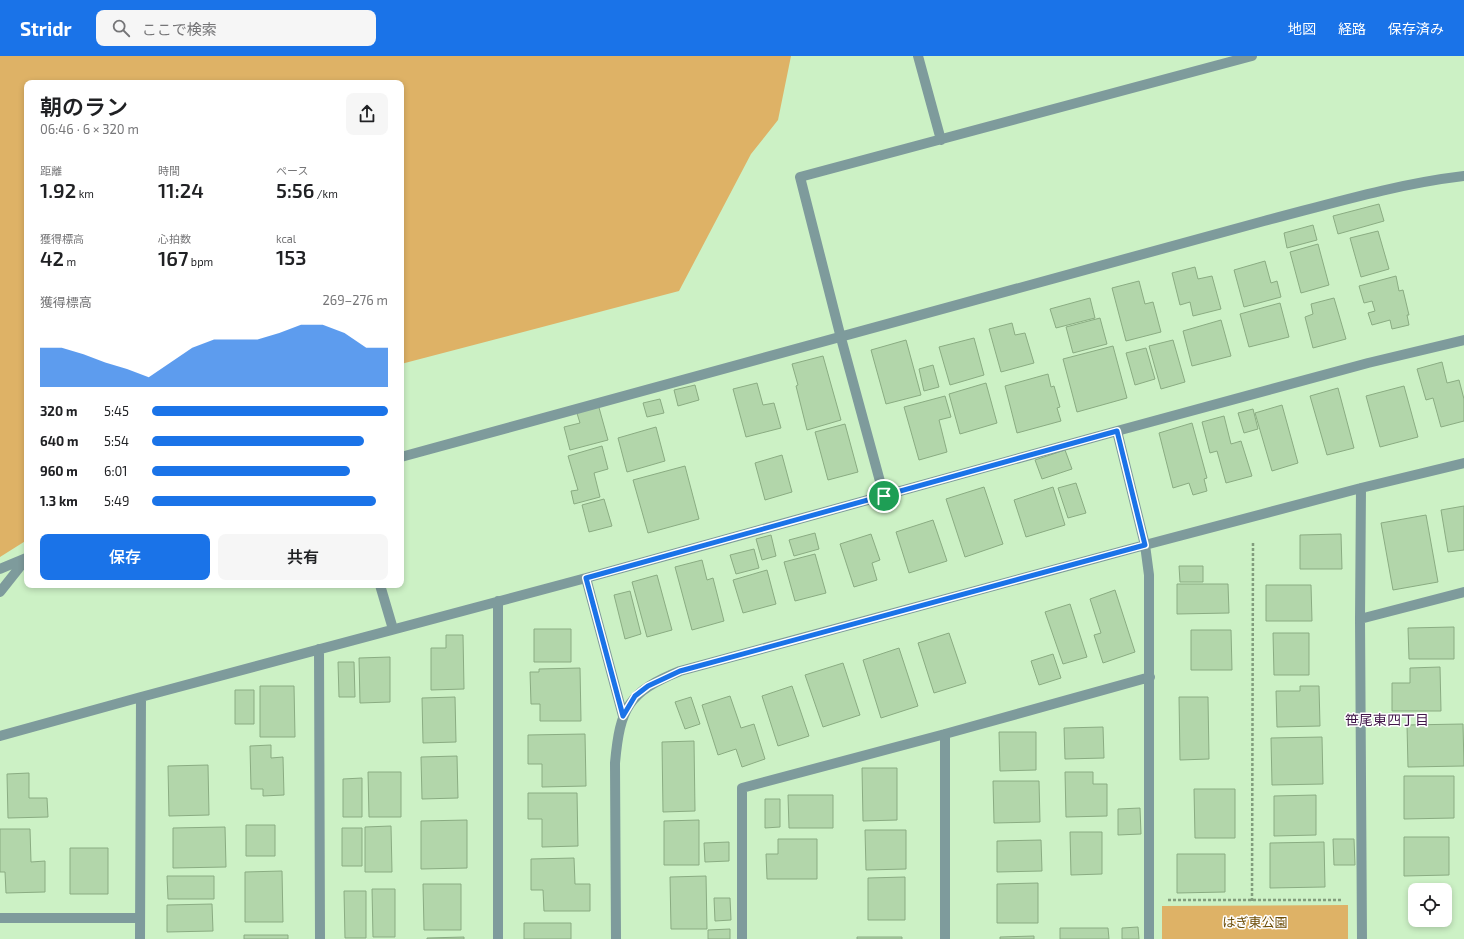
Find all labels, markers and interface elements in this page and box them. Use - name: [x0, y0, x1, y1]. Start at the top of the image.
- search box: [96, 10, 376, 46]
- text: Stridr: [20, 17, 72, 40]
- icon: search: [110, 17, 132, 39]
- text: ここで検索: [142, 20, 217, 38]
- text: 地図: [1288, 20, 1316, 37]
- text: 経路: [1338, 20, 1366, 37]
- text: 保存済み: [1388, 20, 1444, 37]
- text: 朝のラン: [40, 93, 128, 119]
- button: share: [346, 93, 388, 135]
- text: 06:46 · 6 × 320 m: [40, 121, 139, 137]
- text: 距離: [40, 164, 62, 177]
- text: 時間: [158, 164, 180, 177]
- text: ペース: [276, 164, 308, 177]
- text: 1.92: [40, 178, 76, 202]
- text: 11:24: [158, 178, 204, 202]
- text: 5:56: [276, 178, 314, 202]
- text: km: [76, 187, 94, 200]
- text: /km: [314, 187, 338, 200]
- text: 獲得標高: [40, 232, 84, 245]
- text: 心拍数: [158, 232, 191, 245]
- text: kcal: [276, 232, 296, 245]
- text: 153: [276, 245, 307, 269]
- text: 42: [40, 246, 64, 270]
- text: 167: [158, 246, 188, 270]
- text: m: [64, 255, 76, 268]
- text: bpm: [188, 255, 213, 268]
- text: 269–276 m: [322, 292, 388, 308]
- text: 獲得標高: [40, 294, 92, 310]
- text: 320 m: [40, 403, 77, 419]
- text: 5:45: [104, 403, 129, 419]
- text: 640 m: [40, 433, 78, 449]
- text: 5:54: [104, 433, 129, 449]
- text: 960 m: [40, 463, 78, 479]
- text: 6:01: [104, 463, 128, 479]
- pin: [867, 479, 901, 513]
- icon: arrive: [873, 485, 895, 507]
- text: 1.3 km: [40, 493, 78, 509]
- text: 5:49: [104, 493, 129, 509]
- button: 保存: [40, 534, 210, 580]
- button: 共有: [218, 534, 388, 580]
- district label: 笹尾東四丁目: [1345, 711, 1429, 728]
- map controls: [1408, 883, 1452, 927]
- button: locate: [1408, 883, 1452, 927]
- park label: はぎ東公園: [1222, 914, 1288, 930]

